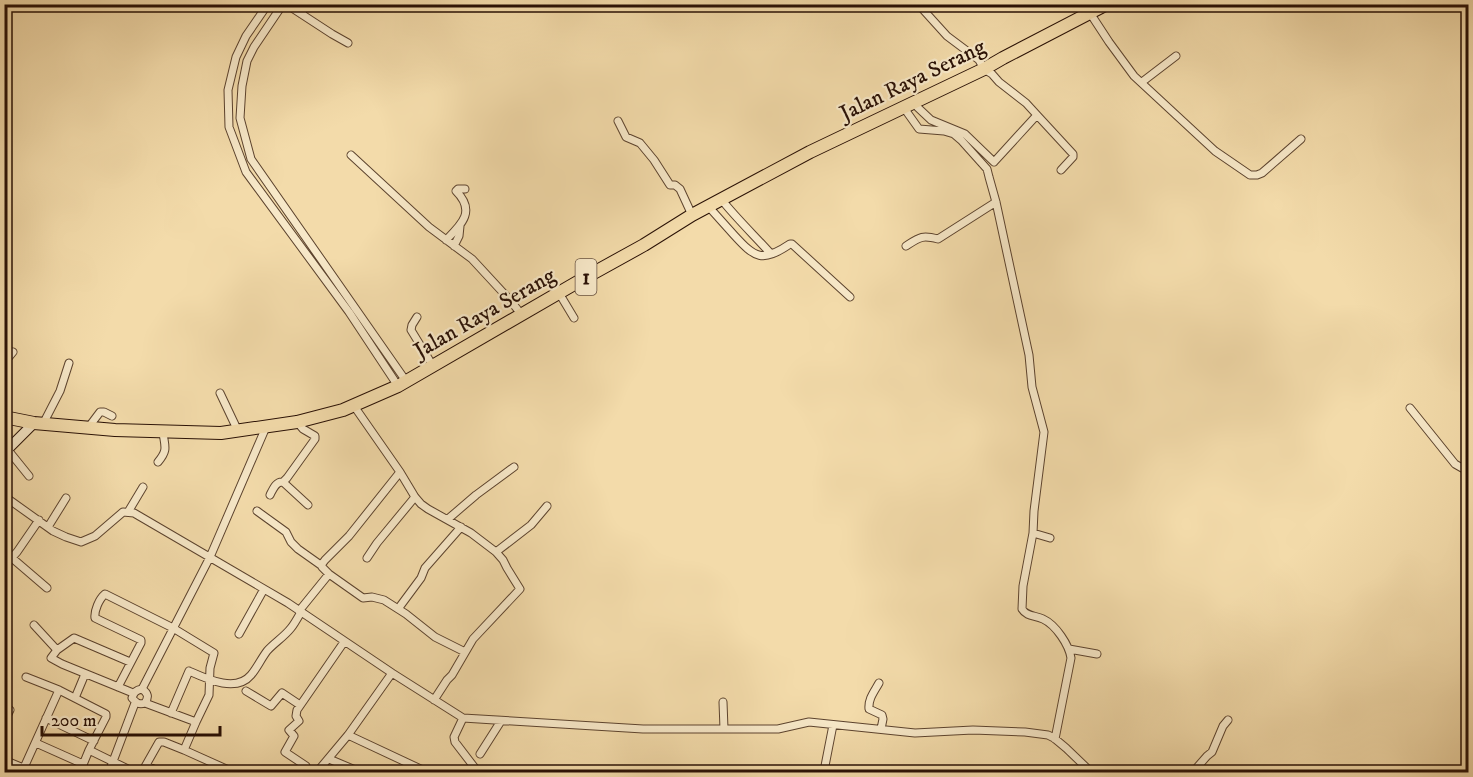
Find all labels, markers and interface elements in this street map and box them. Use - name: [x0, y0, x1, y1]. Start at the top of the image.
- street label: Jalan Raya Serang: [834, 33, 990, 128]
- road number: 1: [576, 259, 596, 295]
- street label: Jalan Raya Serang: [408, 262, 560, 366]
- scale bar: [42, 699, 220, 737]
- text: 200 m: [51, 710, 97, 732]

